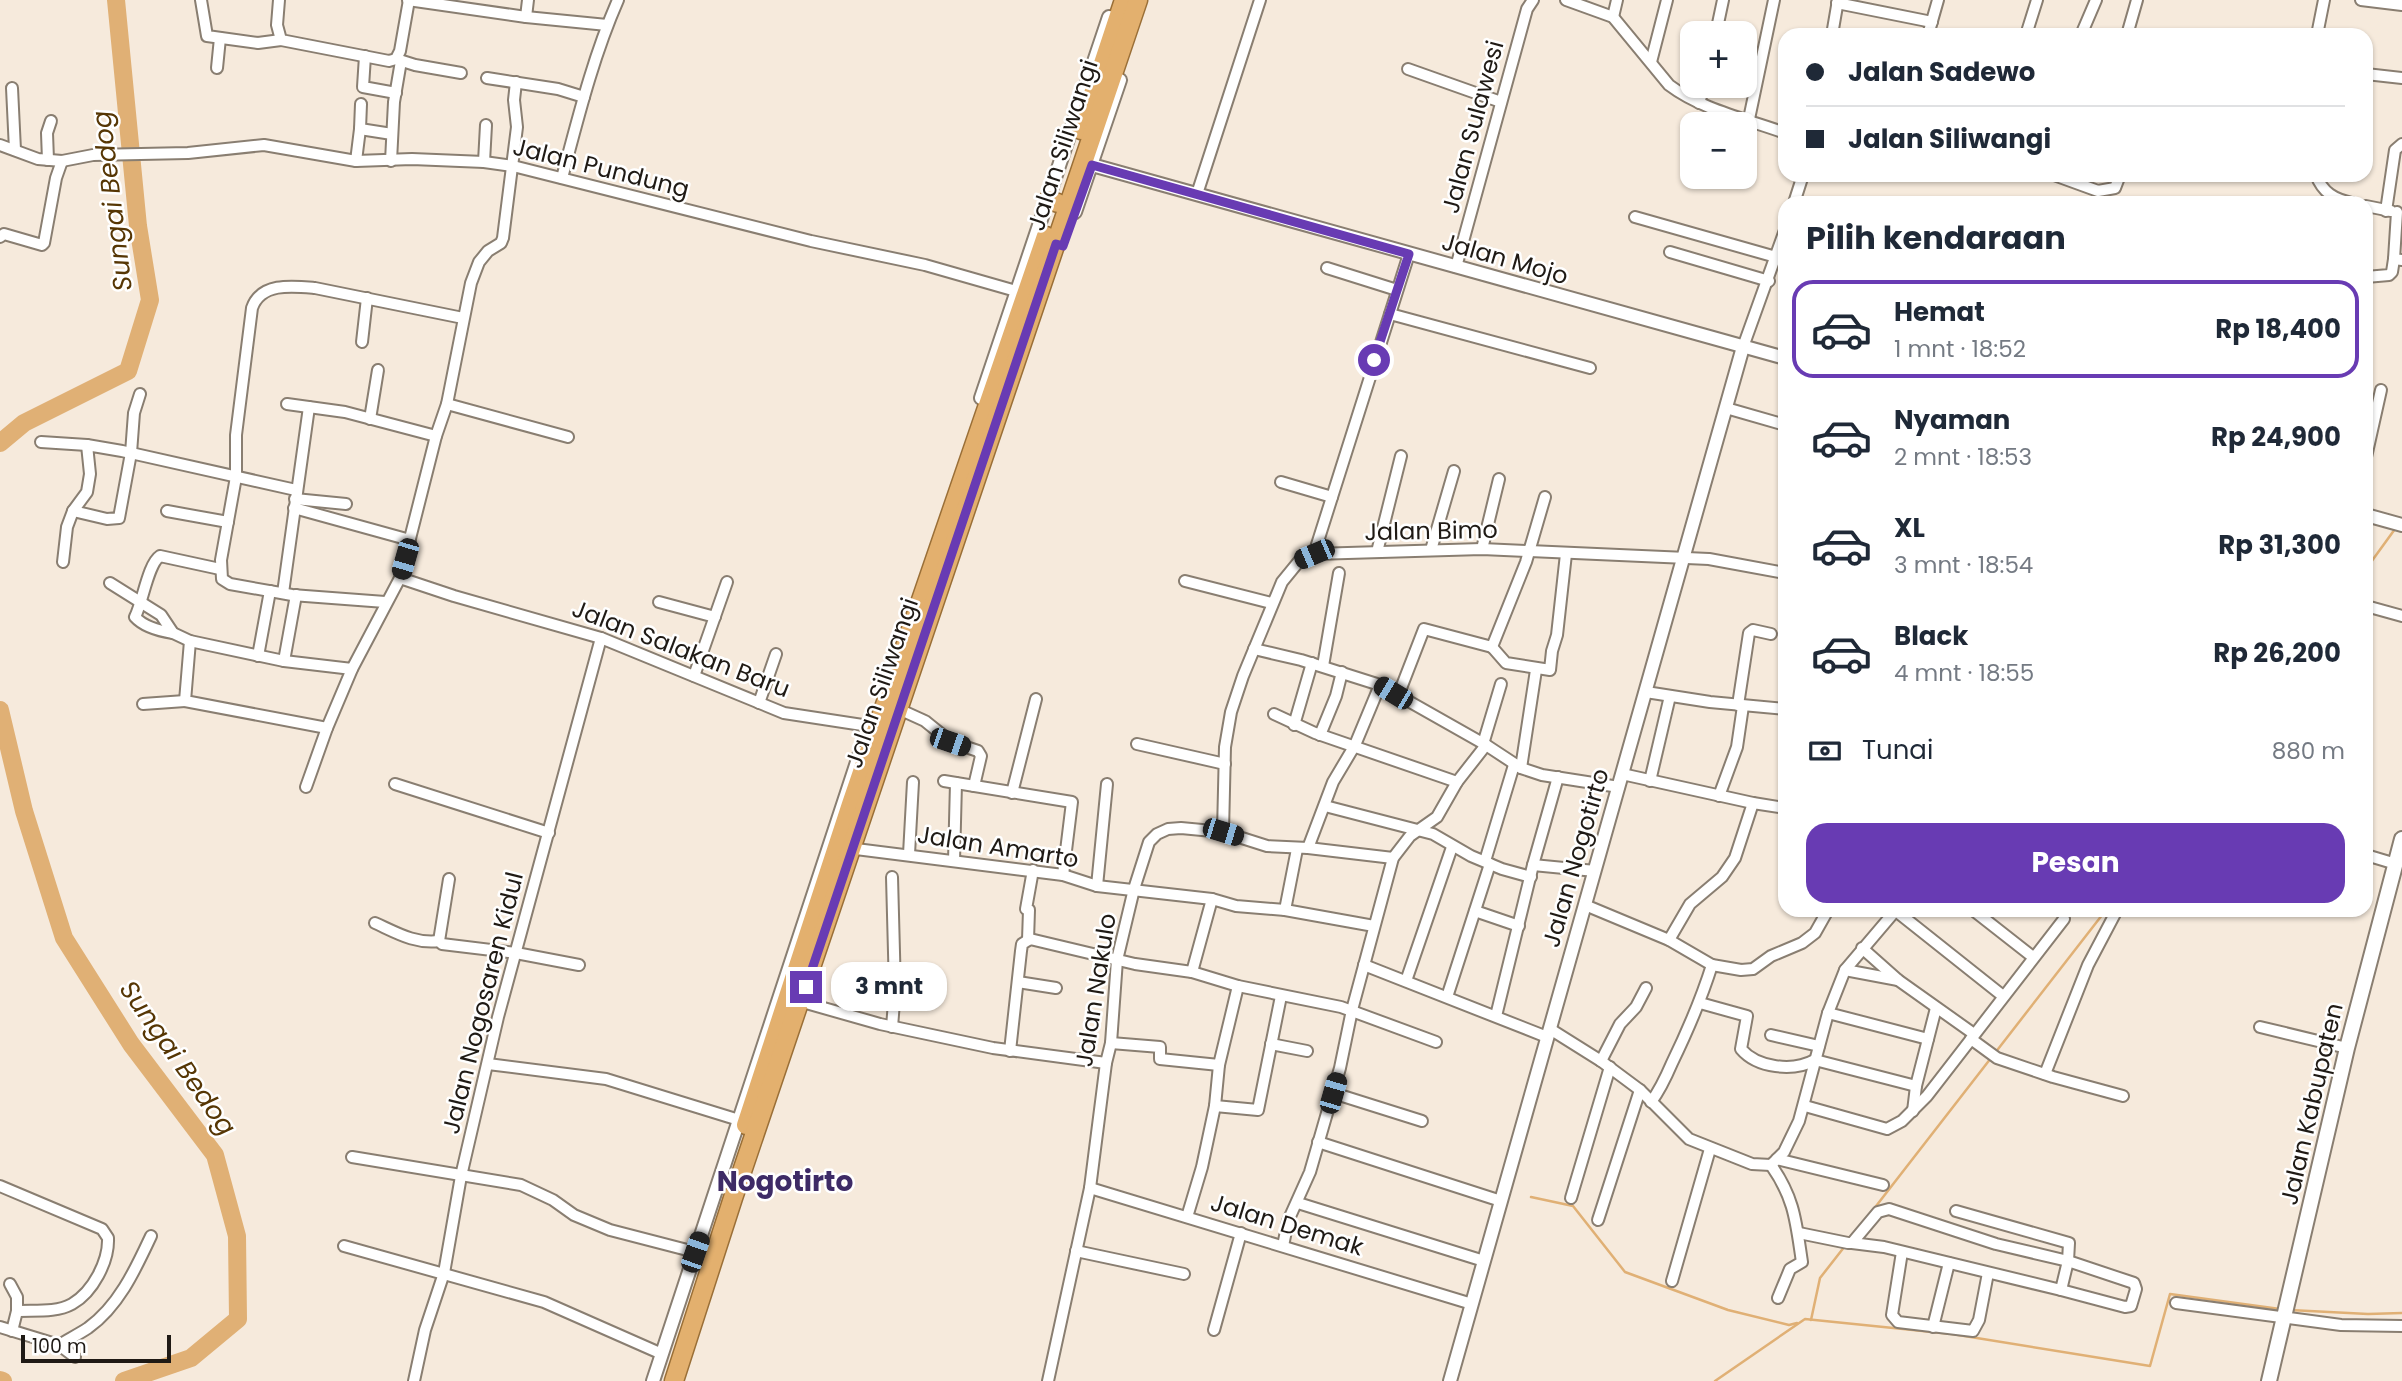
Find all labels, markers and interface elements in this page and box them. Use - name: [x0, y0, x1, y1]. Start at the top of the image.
- map controls: [1680, 21, 1757, 189]
- button: +: [1680, 21, 1757, 98]
- street label: Jalan Sulawesi: [1434, 37, 1511, 217]
- text: Jalan Sadewo: [1848, 54, 2035, 90]
- street label: Jalan Siliwangi: [1019, 55, 1106, 235]
- water label: Sungai Bedog: [83, 109, 141, 293]
- button: −: [1680, 112, 1757, 189]
- text: Jalan Siliwangi: [1848, 121, 2051, 157]
- street label: Jalan Pundung: [509, 130, 693, 205]
- text: Pilih kendaraan: [1806, 215, 2066, 260]
- street label: Jalan Mojo: [1438, 225, 1572, 292]
- text: Hemat: [1894, 294, 1985, 330]
- icon: car: [1810, 298, 1873, 361]
- text: Rp 18,400: [2215, 311, 2341, 347]
- text: 1 mnt · 18:52: [1894, 333, 2026, 365]
- route start: [1358, 344, 1390, 376]
- text: Nyaman: [1894, 402, 2010, 438]
- icon: car: [1810, 406, 1873, 469]
- text: Rp 24,900: [2211, 419, 2341, 455]
- text: 2 mnt · 18:53: [1894, 441, 2032, 473]
- text: XL: [1894, 510, 1925, 546]
- street label: Jalan Bimo: [1364, 513, 1498, 548]
- icon: car: [1810, 514, 1873, 577]
- text: Rp 31,300: [2218, 527, 2341, 563]
- car: [390, 536, 421, 582]
- car: [1291, 536, 1338, 572]
- text: 3 mnt · 18:54: [1894, 549, 2033, 581]
- street label: Jalan Salakan Baru: [567, 592, 795, 705]
- street label: Jalan Siliwangi: [837, 593, 926, 772]
- text: Black: [1894, 618, 1968, 654]
- icon: car: [1810, 622, 1873, 685]
- text: Rp 26,200: [2213, 635, 2341, 671]
- text: 4 mnt · 18:55: [1894, 657, 2034, 689]
- car: [1370, 673, 1417, 713]
- car: [927, 725, 974, 759]
- icon: cash: [1806, 732, 1844, 770]
- text: Tunai: [1862, 732, 1933, 768]
- text: 880 m: [2272, 735, 2345, 767]
- street label: Jalan Nogotirto: [1534, 765, 1617, 951]
- car: [1200, 816, 1247, 848]
- street label: Jalan Amarto: [915, 817, 1081, 876]
- button: Pesan: [1806, 823, 2345, 903]
- street label: Jalan Nogosaren Kidul: [434, 868, 531, 1137]
- street label: Jalan Nakulo: [1067, 911, 1124, 1069]
- callout: 3 mnt: [830, 962, 946, 1012]
- text: 3 mnt: [855, 970, 923, 1002]
- route end: [790, 971, 822, 1003]
- water label: Sungai Bedog: [111, 973, 245, 1143]
- street label: Jalan Kabupaten: [2272, 1000, 2351, 1208]
- car: [1318, 1070, 1349, 1116]
- district label: Nogotirto: [717, 1162, 853, 1201]
- street label: Jalan Demak: [1207, 1186, 1368, 1264]
- car: [679, 1229, 712, 1275]
- scale bar: [21, 1332, 172, 1364]
- text: 100 m: [32, 1333, 87, 1360]

